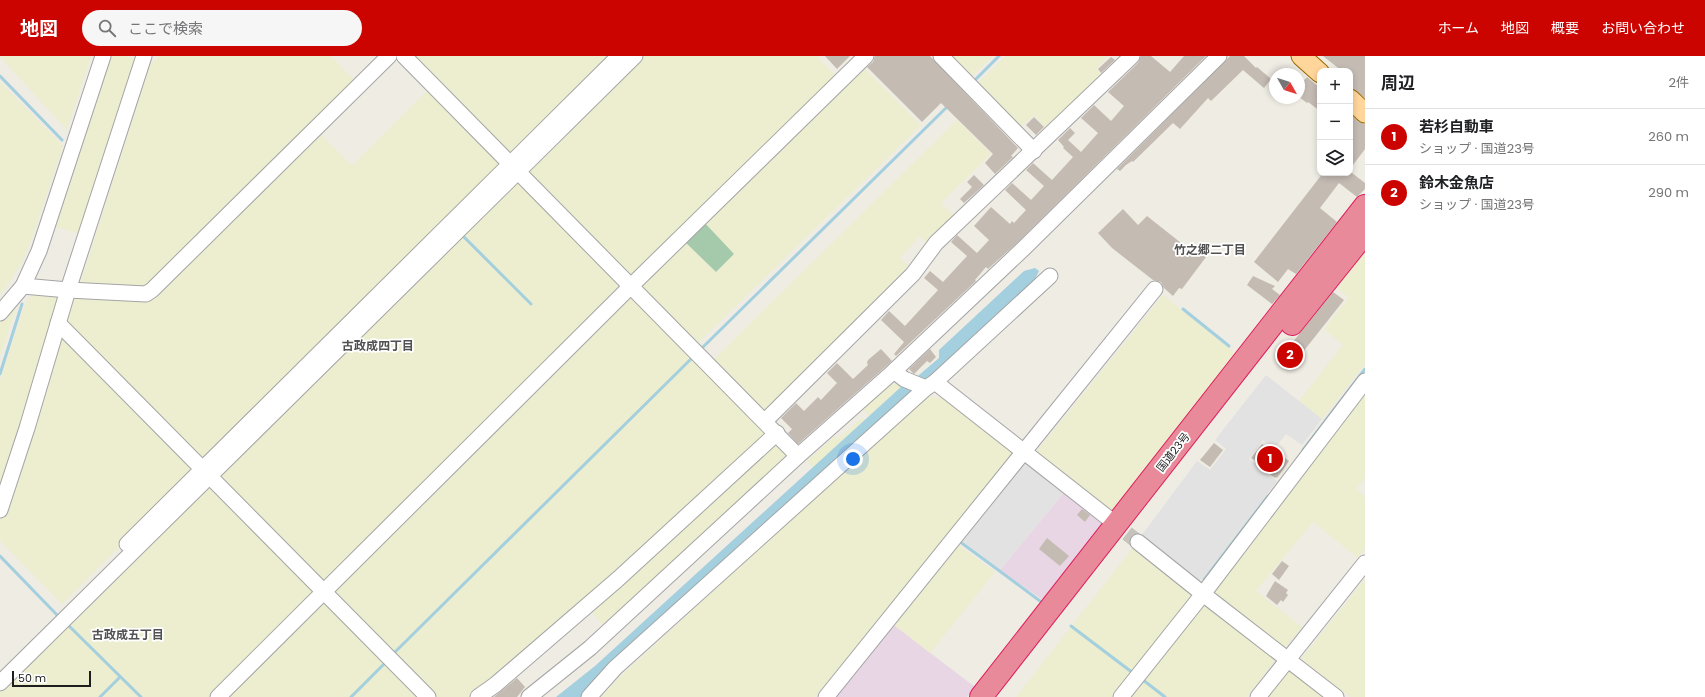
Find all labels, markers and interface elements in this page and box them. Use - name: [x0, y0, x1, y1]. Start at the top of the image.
- search box: [82, 10, 362, 46]
- text: 地図: [20, 15, 58, 42]
- icon: search: [96, 17, 118, 39]
- text: ここで検索: [128, 18, 203, 39]
- text: ホーム: [1437, 18, 1479, 38]
- text: 地図: [1501, 18, 1529, 38]
- text: 概要: [1551, 18, 1579, 38]
- text: お問い合わせ: [1601, 18, 1685, 38]
- north arrow: [1269, 68, 1305, 104]
- map controls: [1317, 68, 1353, 176]
- button: +: [1317, 68, 1353, 104]
- text: 周辺: [1381, 71, 1415, 95]
- text: 2件: [1669, 73, 1689, 92]
- button: −: [1317, 104, 1353, 140]
- text: 若杉自動車: [1419, 116, 1494, 137]
- text: 1: [1392, 127, 1396, 146]
- text: 260 m: [1648, 127, 1689, 146]
- text: ショップ · 国道23号: [1419, 139, 1535, 158]
- button: layers: [1317, 140, 1353, 176]
- text: 鈴木金魚店: [1419, 172, 1494, 193]
- text: 2: [1390, 183, 1398, 202]
- text: 290 m: [1648, 183, 1689, 202]
- text: ショップ · 国道23号: [1419, 195, 1535, 214]
- district label: 竹之郷二丁目: [1174, 241, 1246, 258]
- district label: 古政成四丁目: [342, 337, 414, 354]
- pin: 2: [1277, 340, 1303, 370]
- street label: 国道23号: [1153, 429, 1193, 475]
- pin: 1: [1257, 444, 1283, 474]
- your location: [843, 449, 863, 469]
- district label: 古政成五丁目: [92, 626, 164, 643]
- scale bar: [12, 669, 91, 688]
- text: 50 m: [18, 670, 46, 686]

